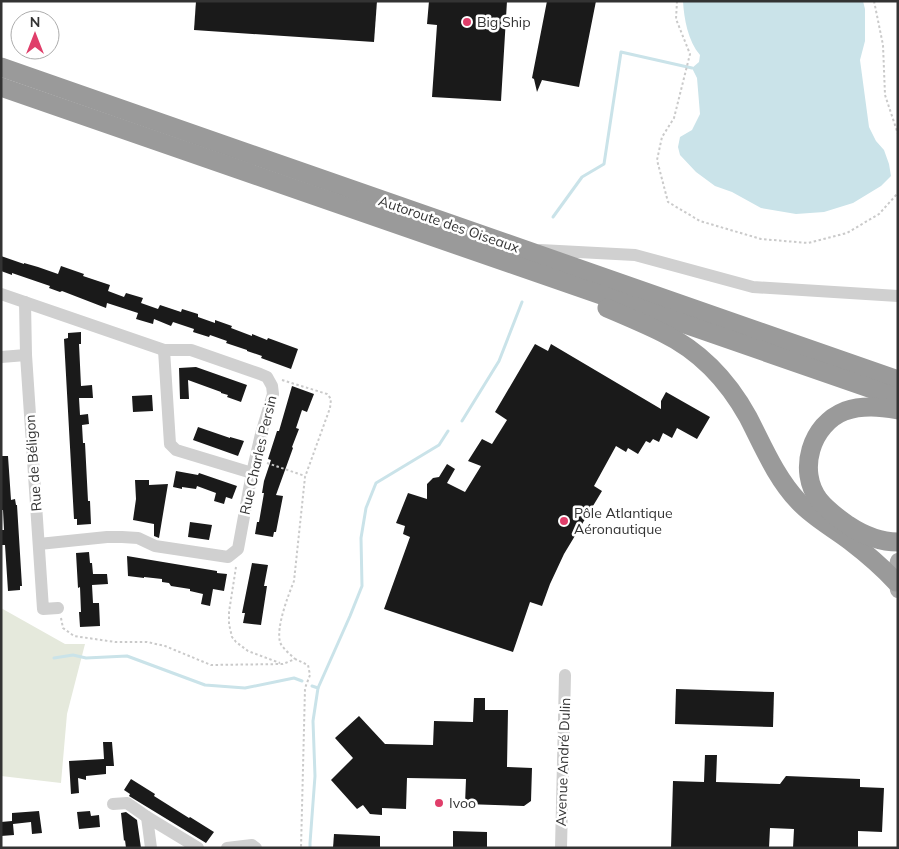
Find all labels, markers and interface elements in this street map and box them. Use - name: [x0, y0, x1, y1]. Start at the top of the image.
- north arrow: [10, 10, 60, 60]
- text: N: [30, 13, 40, 31]
- place label: Big Ship: [477, 13, 531, 31]
- marker: Big Ship: [461, 16, 473, 28]
- street label: Autoroute des Oiseaux: [376, 191, 522, 257]
- street label: Rue Charles Persin: [236, 394, 280, 516]
- street label: Rue de Béligon: [21, 414, 45, 512]
- place label: Pôle Atlantique Aéronautique: [574, 504, 673, 538]
- marker: Pôle Atlantique Aéronautique: [558, 515, 570, 527]
- street label: Avenue André Dulin: [552, 697, 574, 827]
- place label: Ivoo: [449, 794, 476, 812]
- marker: Ivoo: [433, 797, 445, 809]

